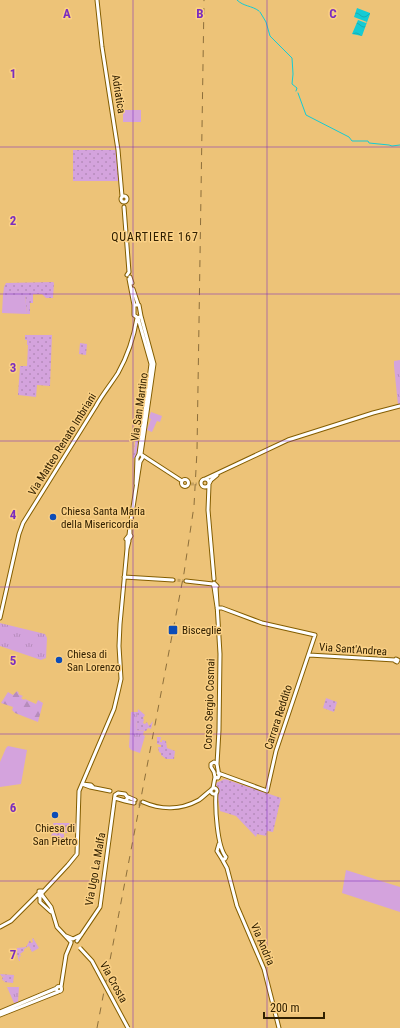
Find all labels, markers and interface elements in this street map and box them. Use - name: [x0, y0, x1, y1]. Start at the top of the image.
- text: A: [63, 6, 71, 21]
- text: B: [196, 6, 204, 21]
- text: C: [329, 6, 337, 21]
- text: 1: [10, 66, 16, 81]
- street label: Adriatica: [109, 74, 128, 114]
- text: 2: [10, 213, 17, 228]
- district label: QUARTIERE 167: [111, 230, 199, 244]
- text: 3: [10, 360, 16, 375]
- street label: Via San Martino: [128, 371, 151, 442]
- street label: Via Matteo Renato Imbriani: [26, 391, 99, 498]
- place label: Chiesa Santa Maria della Misericordia: [61, 505, 145, 531]
- text: 4: [10, 507, 17, 522]
- marker: Chiesa Santa Maria della Misericordia: [48, 512, 58, 522]
- marker: Bisceglie: [167, 624, 179, 636]
- place label: Bisceglie: [182, 624, 221, 637]
- street label: Via Sant'Andrea: [319, 641, 387, 658]
- place label: Chiesa di San Lorenzo: [67, 648, 121, 674]
- text: 5: [10, 653, 17, 668]
- marker: Chiesa di San Lorenzo: [54, 655, 64, 665]
- street label: Corso Sergio Cosmai: [201, 658, 218, 750]
- street label: Carrara Reddito: [262, 683, 295, 751]
- text: 6: [10, 800, 17, 815]
- marker: Chiesa di San Pietro: [50, 810, 60, 820]
- place label: Chiesa di San Pietro: [33, 822, 78, 848]
- street label: Via Ugo La Malfa: [83, 832, 108, 907]
- street label: Via Andria: [248, 921, 277, 967]
- text: 7: [10, 947, 17, 962]
- street label: Via Crosta: [97, 959, 130, 1005]
- scale bar: [264, 994, 324, 1020]
- text: 200 m: [270, 1001, 300, 1015]

